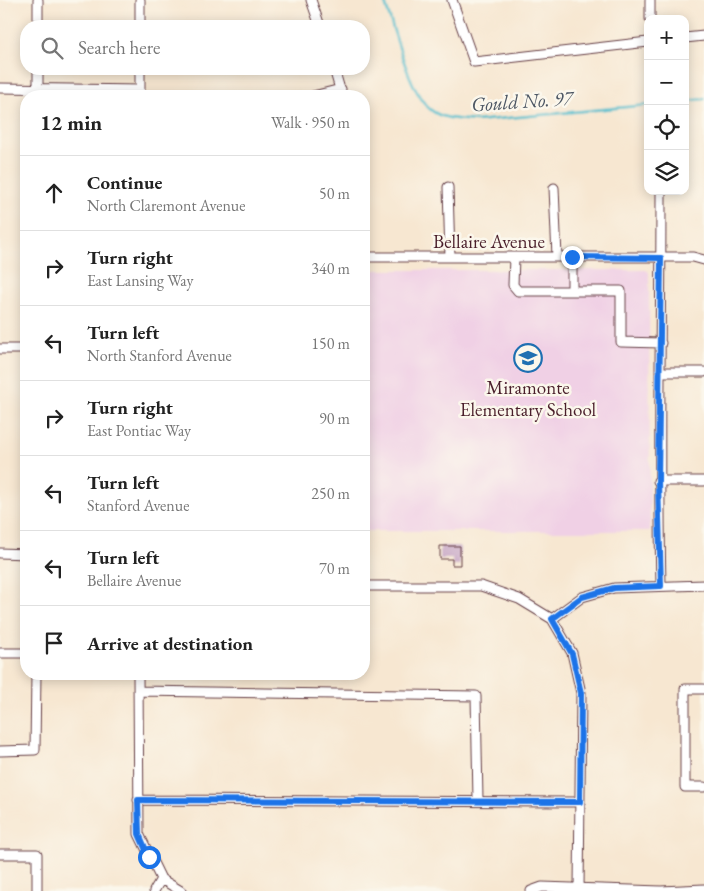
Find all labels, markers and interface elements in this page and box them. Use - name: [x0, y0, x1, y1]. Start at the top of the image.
- map controls: [644, 15, 689, 195]
- button: +: [644, 15, 689, 60]
- search box: [20, 20, 370, 75]
- icon: search: [38, 34, 66, 62]
- text: Search here: [78, 35, 160, 60]
- button: −: [644, 60, 689, 105]
- water label: Gould No. 97: [470, 84, 576, 118]
- button: locate: [644, 105, 689, 150]
- text: 12 min: [40, 109, 102, 136]
- text: Walk · 950 m: [271, 112, 350, 133]
- button: layers: [644, 150, 689, 195]
- text: Continue: [87, 170, 162, 195]
- icon: ahead: [40, 179, 68, 207]
- text: 50 m: [319, 183, 350, 204]
- text: North Claremont Avenue: [87, 195, 246, 216]
- street label: Bellaire Avenue: [433, 229, 545, 254]
- text: Turn right: [87, 245, 173, 270]
- route end: [561, 246, 584, 269]
- icon: right: [40, 254, 68, 282]
- text: 340 m: [311, 258, 350, 279]
- text: East Lansing Way: [87, 270, 194, 291]
- text: Turn left: [87, 320, 159, 345]
- icon: left: [40, 329, 68, 357]
- text: 150 m: [311, 333, 350, 354]
- school or university icon: Miramonte Elementary School: [513, 343, 543, 373]
- text: North Stanford Avenue: [87, 345, 232, 366]
- place label: Miramonte Elementary School: [460, 375, 597, 422]
- text: Turn right: [87, 395, 173, 420]
- icon: right: [40, 404, 68, 432]
- text: 90 m: [319, 408, 350, 429]
- text: East Pontiac Way: [87, 420, 191, 441]
- text: Turn left: [87, 470, 159, 495]
- icon: left: [40, 479, 68, 507]
- text: 250 m: [311, 483, 350, 504]
- text: Stanford Avenue: [87, 495, 189, 516]
- text: Turn left: [87, 545, 159, 570]
- icon: left: [40, 554, 68, 582]
- text: 70 m: [319, 558, 350, 579]
- text: Bellaire Avenue: [87, 570, 181, 591]
- icon: arrive: [40, 629, 68, 657]
- text: Arrive at destination: [87, 631, 253, 656]
- route start: [138, 846, 161, 869]

